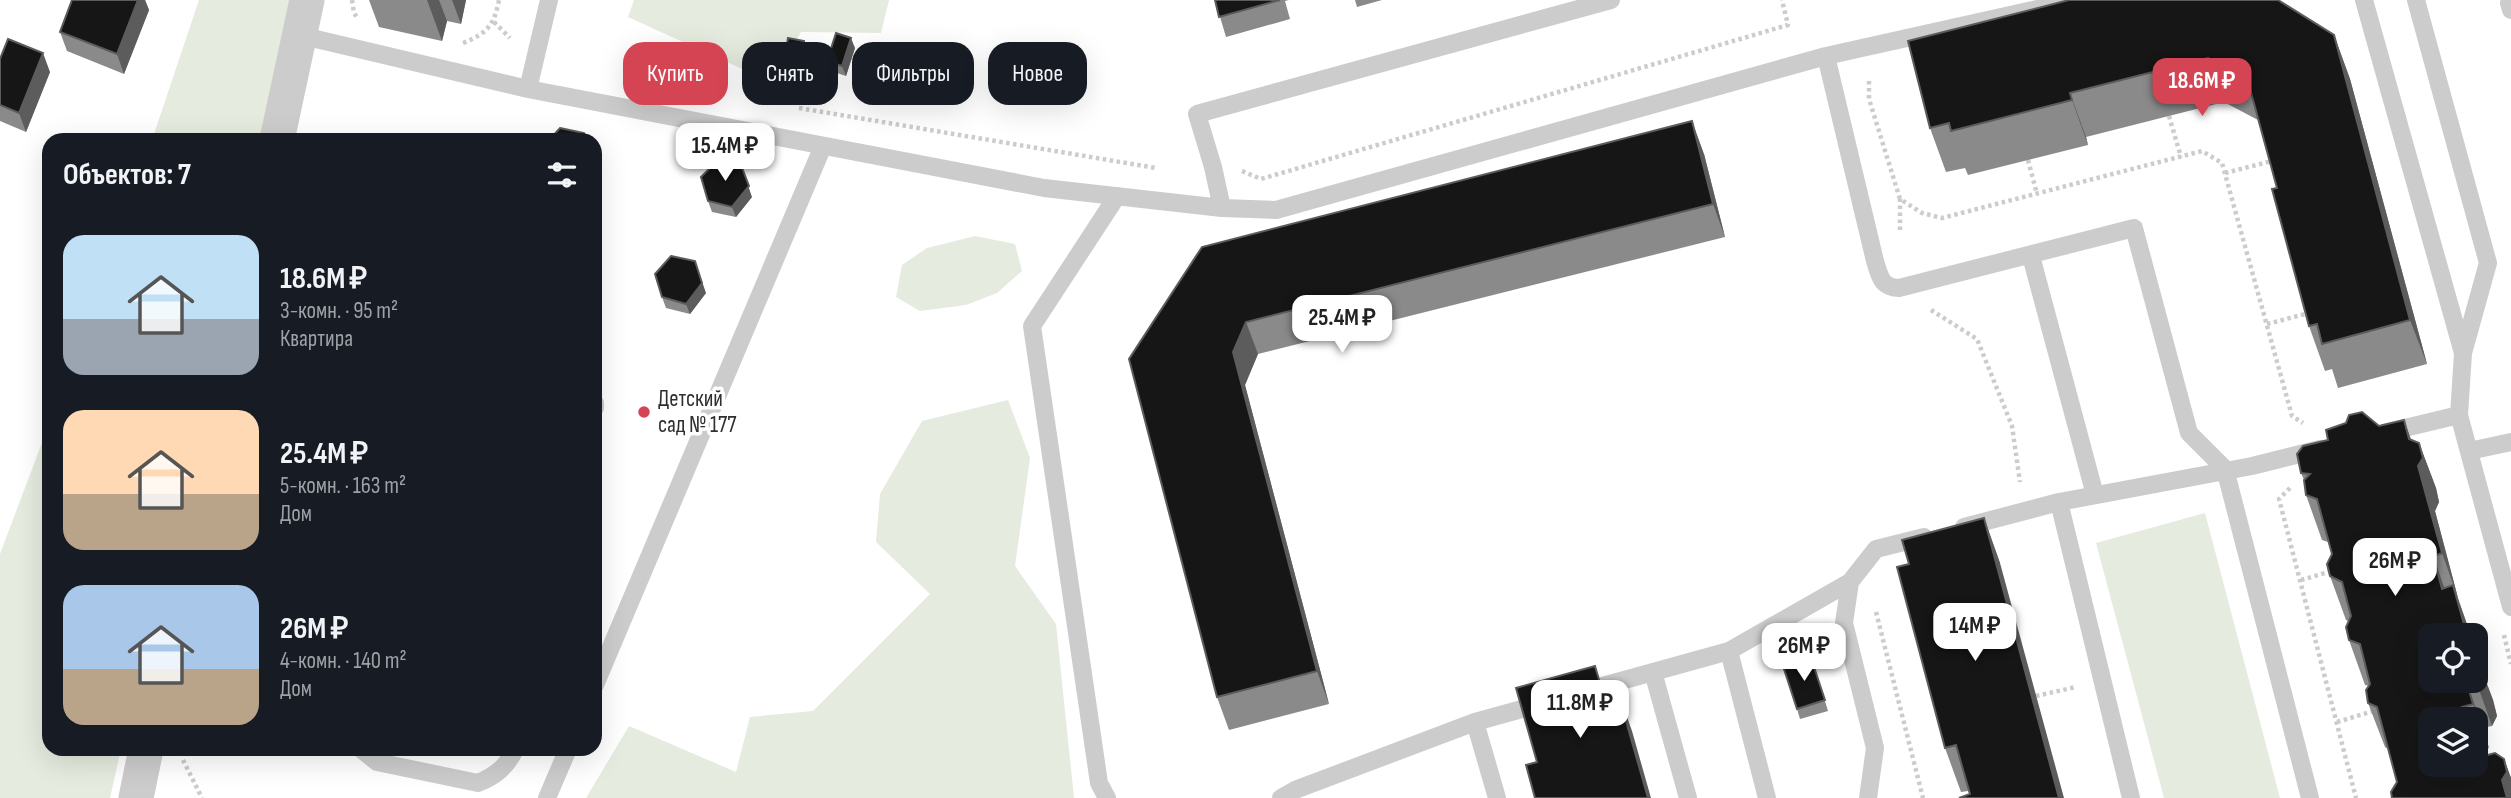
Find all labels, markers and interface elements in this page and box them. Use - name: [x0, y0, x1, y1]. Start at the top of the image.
- chip: Купить: [623, 42, 728, 105]
- chip: Снять: [742, 42, 838, 105]
- chip: Фильтры: [852, 42, 974, 105]
- chip: Новое: [988, 42, 1087, 105]
- pin: 18.6M ₽: [2137, 58, 2267, 118]
- text: 18.6M ₽: [2169, 67, 2235, 95]
- pin: 15.4M ₽: [660, 124, 790, 183]
- text: 15.4M ₽: [692, 132, 758, 160]
- icon: filters: [543, 156, 581, 194]
- text: Объектов: 7: [63, 157, 191, 193]
- text: 18.6M ₽: [280, 261, 367, 297]
- icon: home: [119, 263, 203, 347]
- pin: 25.4M ₽: [1277, 296, 1407, 355]
- text: 3-комн. · 95 m²: [280, 297, 398, 325]
- text: 25.4M ₽: [1308, 304, 1376, 332]
- text: Квартира: [280, 325, 353, 353]
- place label: Детский сад № 177: [658, 385, 736, 439]
- marker: Детский сад № 177: [636, 404, 652, 420]
- text: 25.4M ₽: [280, 436, 368, 472]
- icon: home: [119, 438, 203, 522]
- text: 5-комн. · 163 m²: [280, 472, 406, 500]
- text: Дом: [280, 500, 312, 528]
- pin: 26M ₽: [2346, 538, 2444, 598]
- text: 26M ₽: [2369, 547, 2421, 575]
- pin: 14M ₽: [1926, 604, 2024, 663]
- text: 26M ₽: [280, 611, 348, 647]
- text: 14M ₽: [1949, 612, 2001, 640]
- icon: home: [119, 613, 203, 697]
- map controls: [2418, 623, 2488, 777]
- button: locate: [2418, 623, 2488, 693]
- pin: 26M ₽: [1755, 624, 1853, 683]
- text: 26M ₽: [1778, 632, 1830, 660]
- text: 4-комн. · 140 m²: [280, 647, 407, 675]
- text: Дом: [280, 675, 312, 703]
- pin: 11.8M ₽: [1515, 680, 1645, 740]
- text: 11.8M ₽: [1547, 689, 1613, 717]
- button: layers: [2418, 707, 2488, 777]

